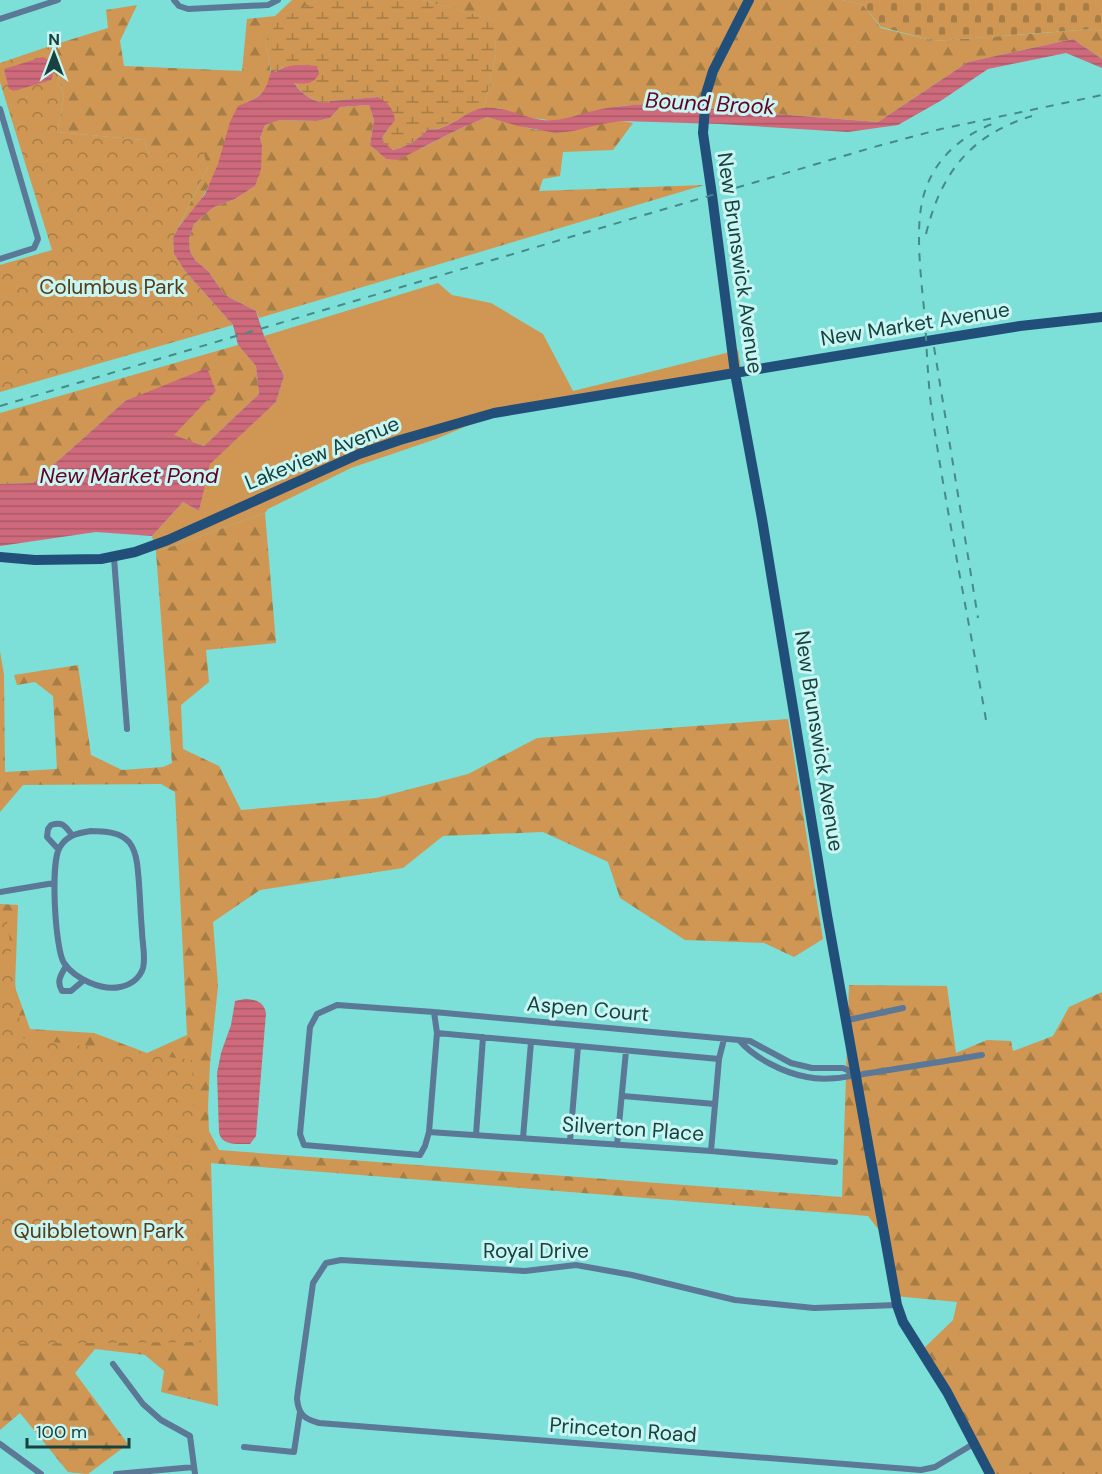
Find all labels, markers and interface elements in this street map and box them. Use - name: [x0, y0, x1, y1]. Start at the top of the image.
- north arrow: [24, 24, 84, 84]
- text: N: [48, 29, 60, 50]
- water label: Bound Brook: [644, 86, 776, 121]
- street label: New Brunswick Avenue: [711, 151, 769, 375]
- park label: Columbus Park: [39, 273, 185, 301]
- street label: New Market Avenue: [818, 295, 1012, 353]
- street label: Lakeview Avenue: [241, 409, 404, 497]
- water label: New Market Pond: [39, 461, 219, 490]
- street label: New Brunswick Avenue: [788, 629, 850, 853]
- street label: Aspen Court: [526, 990, 650, 1028]
- street label: Silverton Place: [561, 1110, 705, 1148]
- park label: Quibbletown Park: [13, 1217, 185, 1245]
- street label: Royal Drive: [483, 1237, 589, 1265]
- scale bar: [27, 1411, 129, 1449]
- street label: Princeton Road: [548, 1411, 698, 1449]
- text: 100 m: [36, 1420, 87, 1444]

